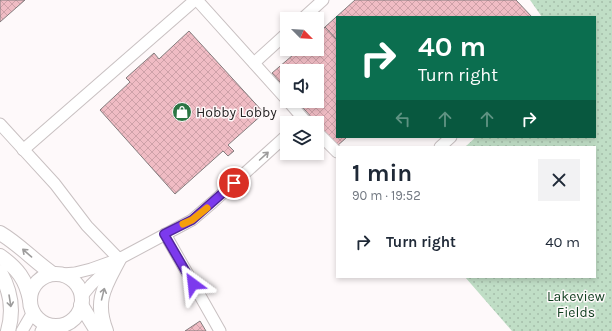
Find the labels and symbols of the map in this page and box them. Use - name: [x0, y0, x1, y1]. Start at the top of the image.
- north arrow: [280, 12, 324, 56]
- shop icon: Hobby Lobby: [171, 101, 193, 123]
- place label: Hobby Lobby: [196, 104, 277, 121]
- one-way arrow: [259, 152, 269, 161]
- pin: [217, 166, 251, 200]
- one-way arrow: [21, 248, 32, 257]
- position arrow: [172, 263, 214, 305]
- one-way arrow: [100, 288, 107, 301]
- park label: Lakeview Fields: [547, 288, 605, 321]
- one-way arrow: [6, 294, 14, 307]

